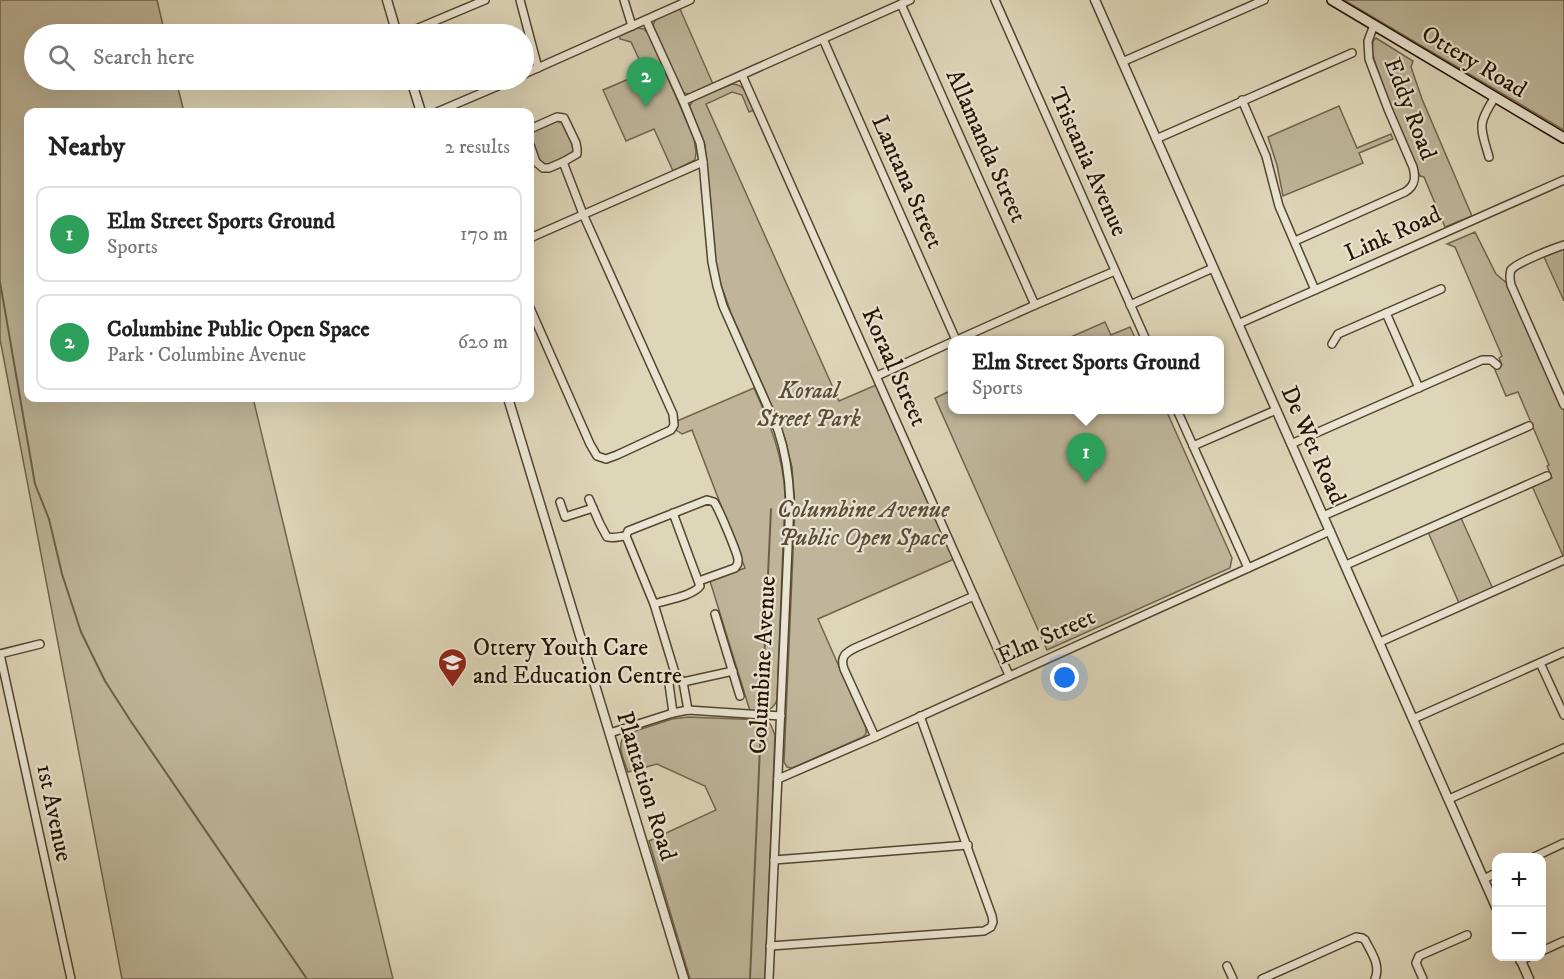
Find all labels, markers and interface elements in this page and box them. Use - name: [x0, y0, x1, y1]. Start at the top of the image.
- street label: Ottery Road: [1416, 19, 1532, 105]
- search box: [24, 24, 534, 90]
- icon: search: [45, 41, 78, 74]
- text: Search here: [93, 44, 195, 71]
- street label: Eddy Road: [1377, 54, 1443, 164]
- pin: 2: [626, 57, 666, 107]
- street label: Allamanda Street: [939, 65, 1033, 228]
- street label: Tristania Avenue: [1042, 83, 1134, 241]
- street label: Lantana Street: [864, 111, 950, 253]
- text: Nearby: [48, 131, 125, 164]
- text: 2 results: [445, 135, 510, 160]
- street label: Link Road: [1340, 199, 1446, 269]
- text: Elm Street Sports Ground: [107, 208, 335, 235]
- text: 1: [66, 222, 73, 247]
- text: 170 m: [460, 222, 508, 247]
- text: Sports: [107, 235, 158, 260]
- street label: Koraal Street: [855, 303, 934, 431]
- text: Columbine Public Open Space: [107, 316, 370, 343]
- text: 2: [65, 330, 74, 355]
- text: 620 m: [458, 330, 508, 355]
- popup: [948, 336, 1224, 414]
- text: Park · Columbine Avenue: [107, 343, 306, 368]
- text: Elm Street Sports Ground: [972, 349, 1200, 376]
- park label: Koraal Street Park: [756, 376, 861, 434]
- text: Sports: [972, 376, 1023, 401]
- street label: De Wet Road: [1274, 381, 1352, 509]
- pin: 1: [1066, 434, 1106, 483]
- park label: Columbine Avenue Public Open Space: [777, 495, 950, 553]
- street label: Columbine Avenue: [743, 575, 783, 755]
- street label: Elm Street: [992, 602, 1100, 672]
- place label: Ottery Youth Care and Education Centre: [473, 633, 682, 691]
- school or university icon: Ottery Youth Care and Education Centre: [436, 646, 468, 688]
- your location: [1050, 663, 1079, 692]
- street label: Plantation Road: [609, 708, 683, 864]
- street label: 1st Avenue: [29, 762, 79, 865]
- map controls: [1492, 853, 1546, 961]
- button: +: [1492, 853, 1546, 907]
- button: −: [1492, 907, 1546, 961]

